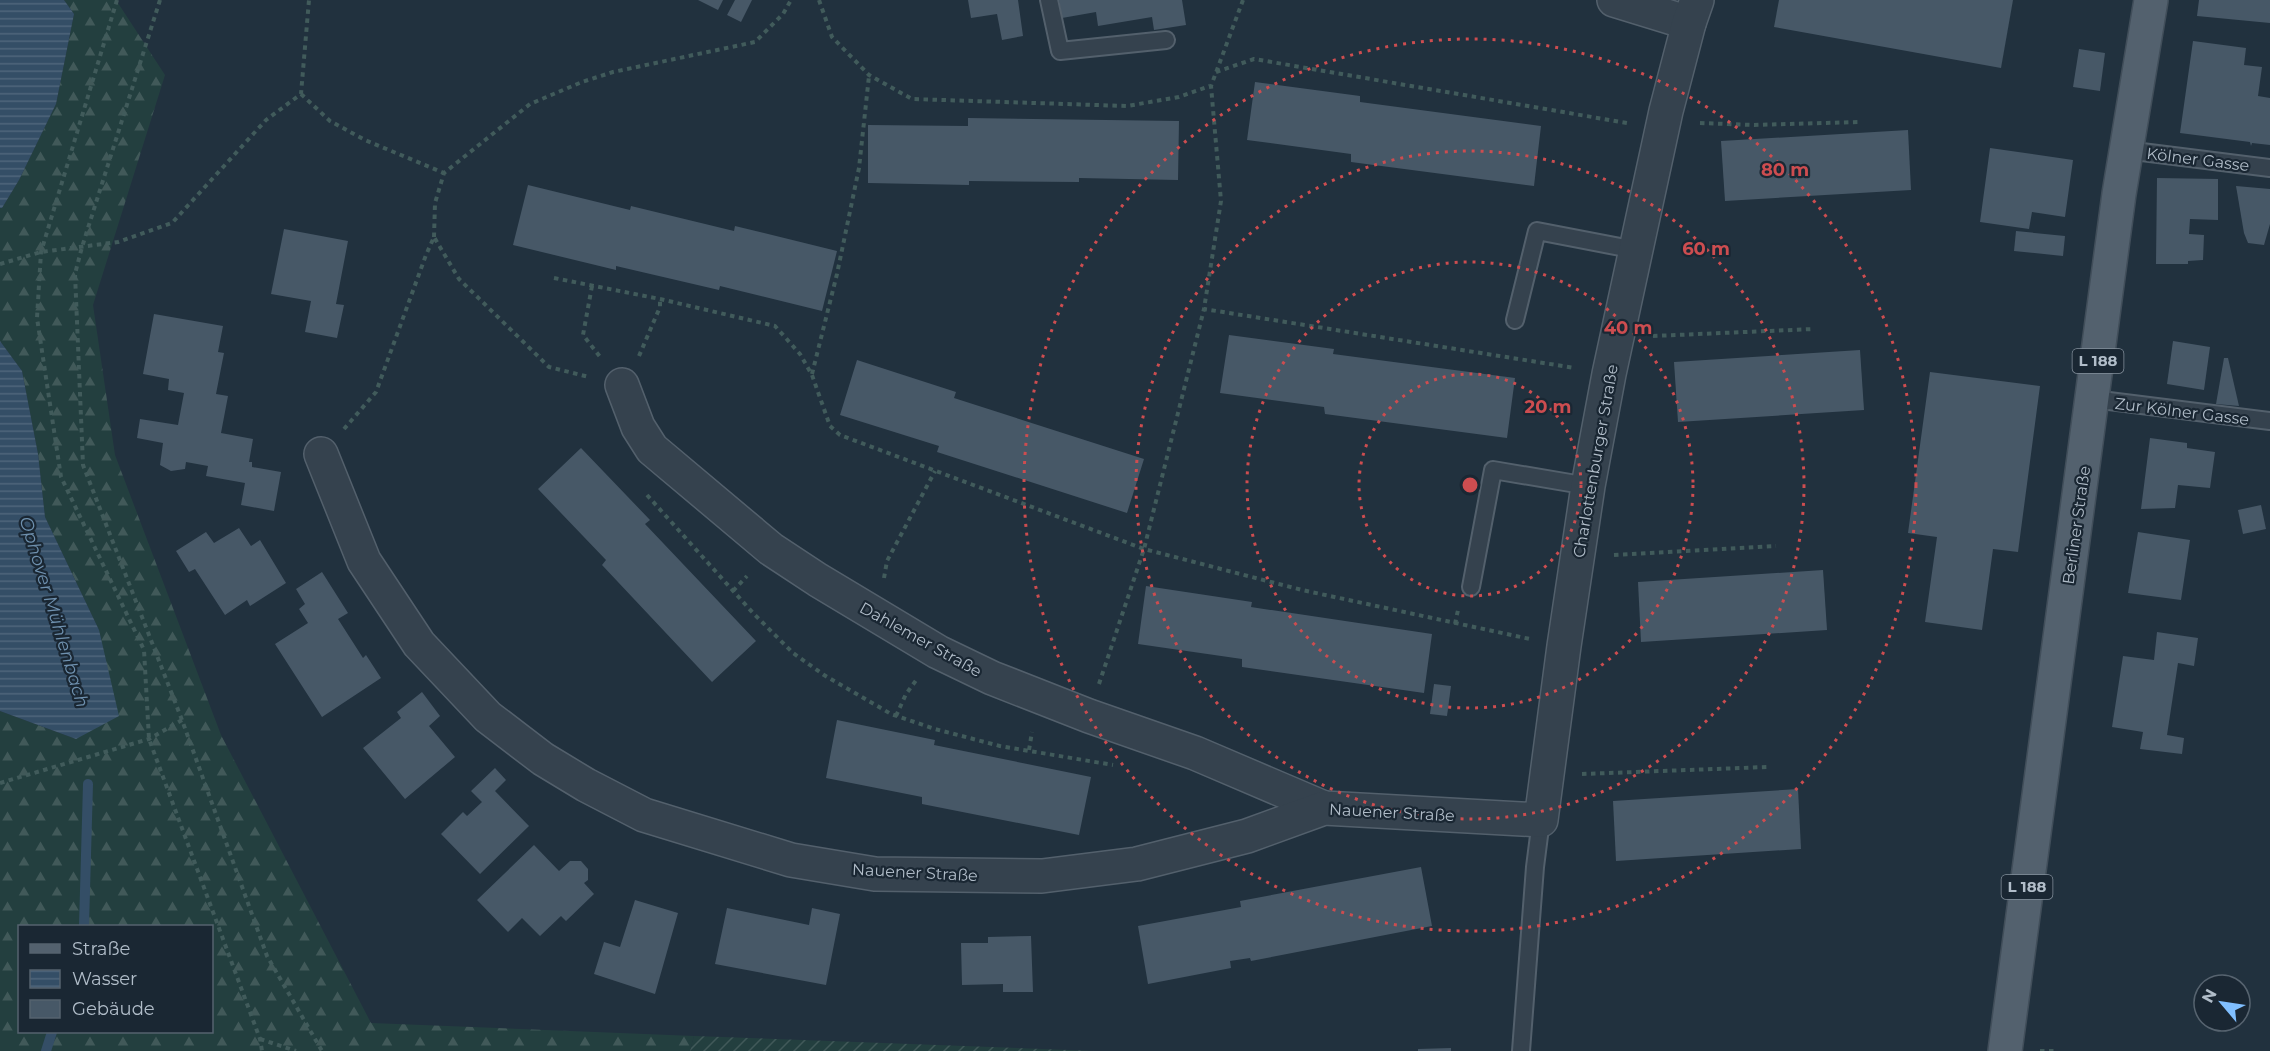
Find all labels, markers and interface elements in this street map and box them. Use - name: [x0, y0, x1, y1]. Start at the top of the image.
- street label: Kölner Gasse: [2145, 144, 2250, 175]
- text: 80 m: [1761, 159, 1809, 181]
- text: 60 m: [1682, 238, 1730, 260]
- text: 40 m: [1604, 317, 1652, 339]
- road number: L 188: [2072, 349, 2124, 373]
- street label: Charlottenburger Straße: [1569, 363, 1622, 559]
- street label: Zur Kölner Gasse: [2114, 394, 2250, 429]
- text: 20 m: [1525, 396, 1571, 418]
- street label: Berliner Straße: [2059, 465, 2094, 586]
- centre of rings: [1460, 475, 1480, 495]
- water label: Ophover Mühlenbach: [14, 514, 94, 710]
- street label: Dahlemer Straße: [856, 598, 985, 681]
- street label: Nauener Straße: [1329, 800, 1455, 825]
- street label: Nauener Straße: [852, 860, 978, 885]
- road number: L 188: [2002, 875, 2052, 899]
- legend: [18, 925, 213, 1033]
- text: Straße: [72, 938, 131, 960]
- text: Wasser: [72, 968, 137, 990]
- north arrow: [2192, 973, 2252, 1033]
- text: N: [2198, 986, 2221, 1006]
- text: Gebäude: [72, 998, 155, 1020]

